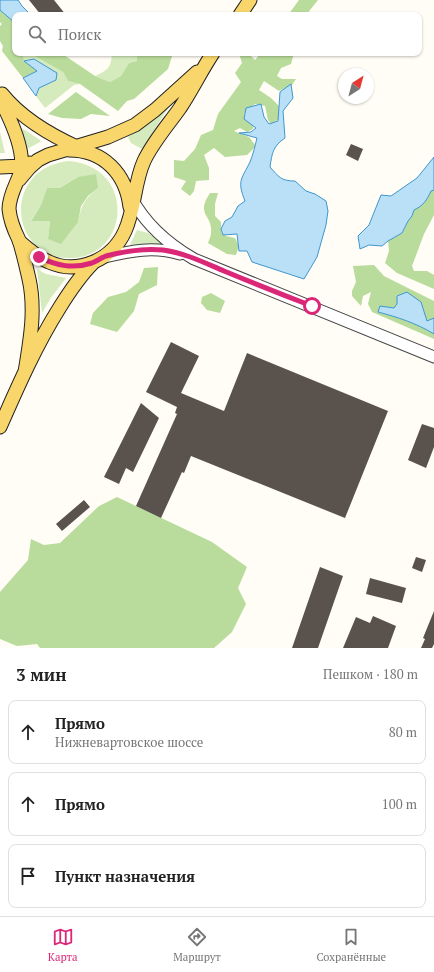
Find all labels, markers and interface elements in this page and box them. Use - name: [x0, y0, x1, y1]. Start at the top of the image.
- search box: [12, 12, 422, 56]
- icon: search: [26, 23, 48, 45]
- text: Поиск: [58, 24, 101, 44]
- north arrow: [338, 68, 374, 104]
- route end: [30, 248, 48, 266]
- route start: [303, 297, 321, 315]
- text: 3 мин: [16, 663, 66, 686]
- text: Пешком · 180 m: [323, 665, 418, 683]
- text: Прямо: [55, 713, 105, 733]
- icon: ahead: [17, 721, 39, 743]
- text: 80 m: [389, 723, 417, 741]
- text: Нижневартовское шоссе: [55, 733, 203, 751]
- icon: ahead: [17, 793, 39, 815]
- text: Прямо: [55, 794, 105, 814]
- text: 100 m: [382, 795, 417, 813]
- icon: arrive: [17, 865, 39, 887]
- text: Пункт назначения: [55, 866, 195, 886]
- tab: Карта: [48, 926, 78, 964]
- tab: Маршрут: [173, 926, 221, 964]
- tab: Сохранённые: [316, 926, 386, 964]

